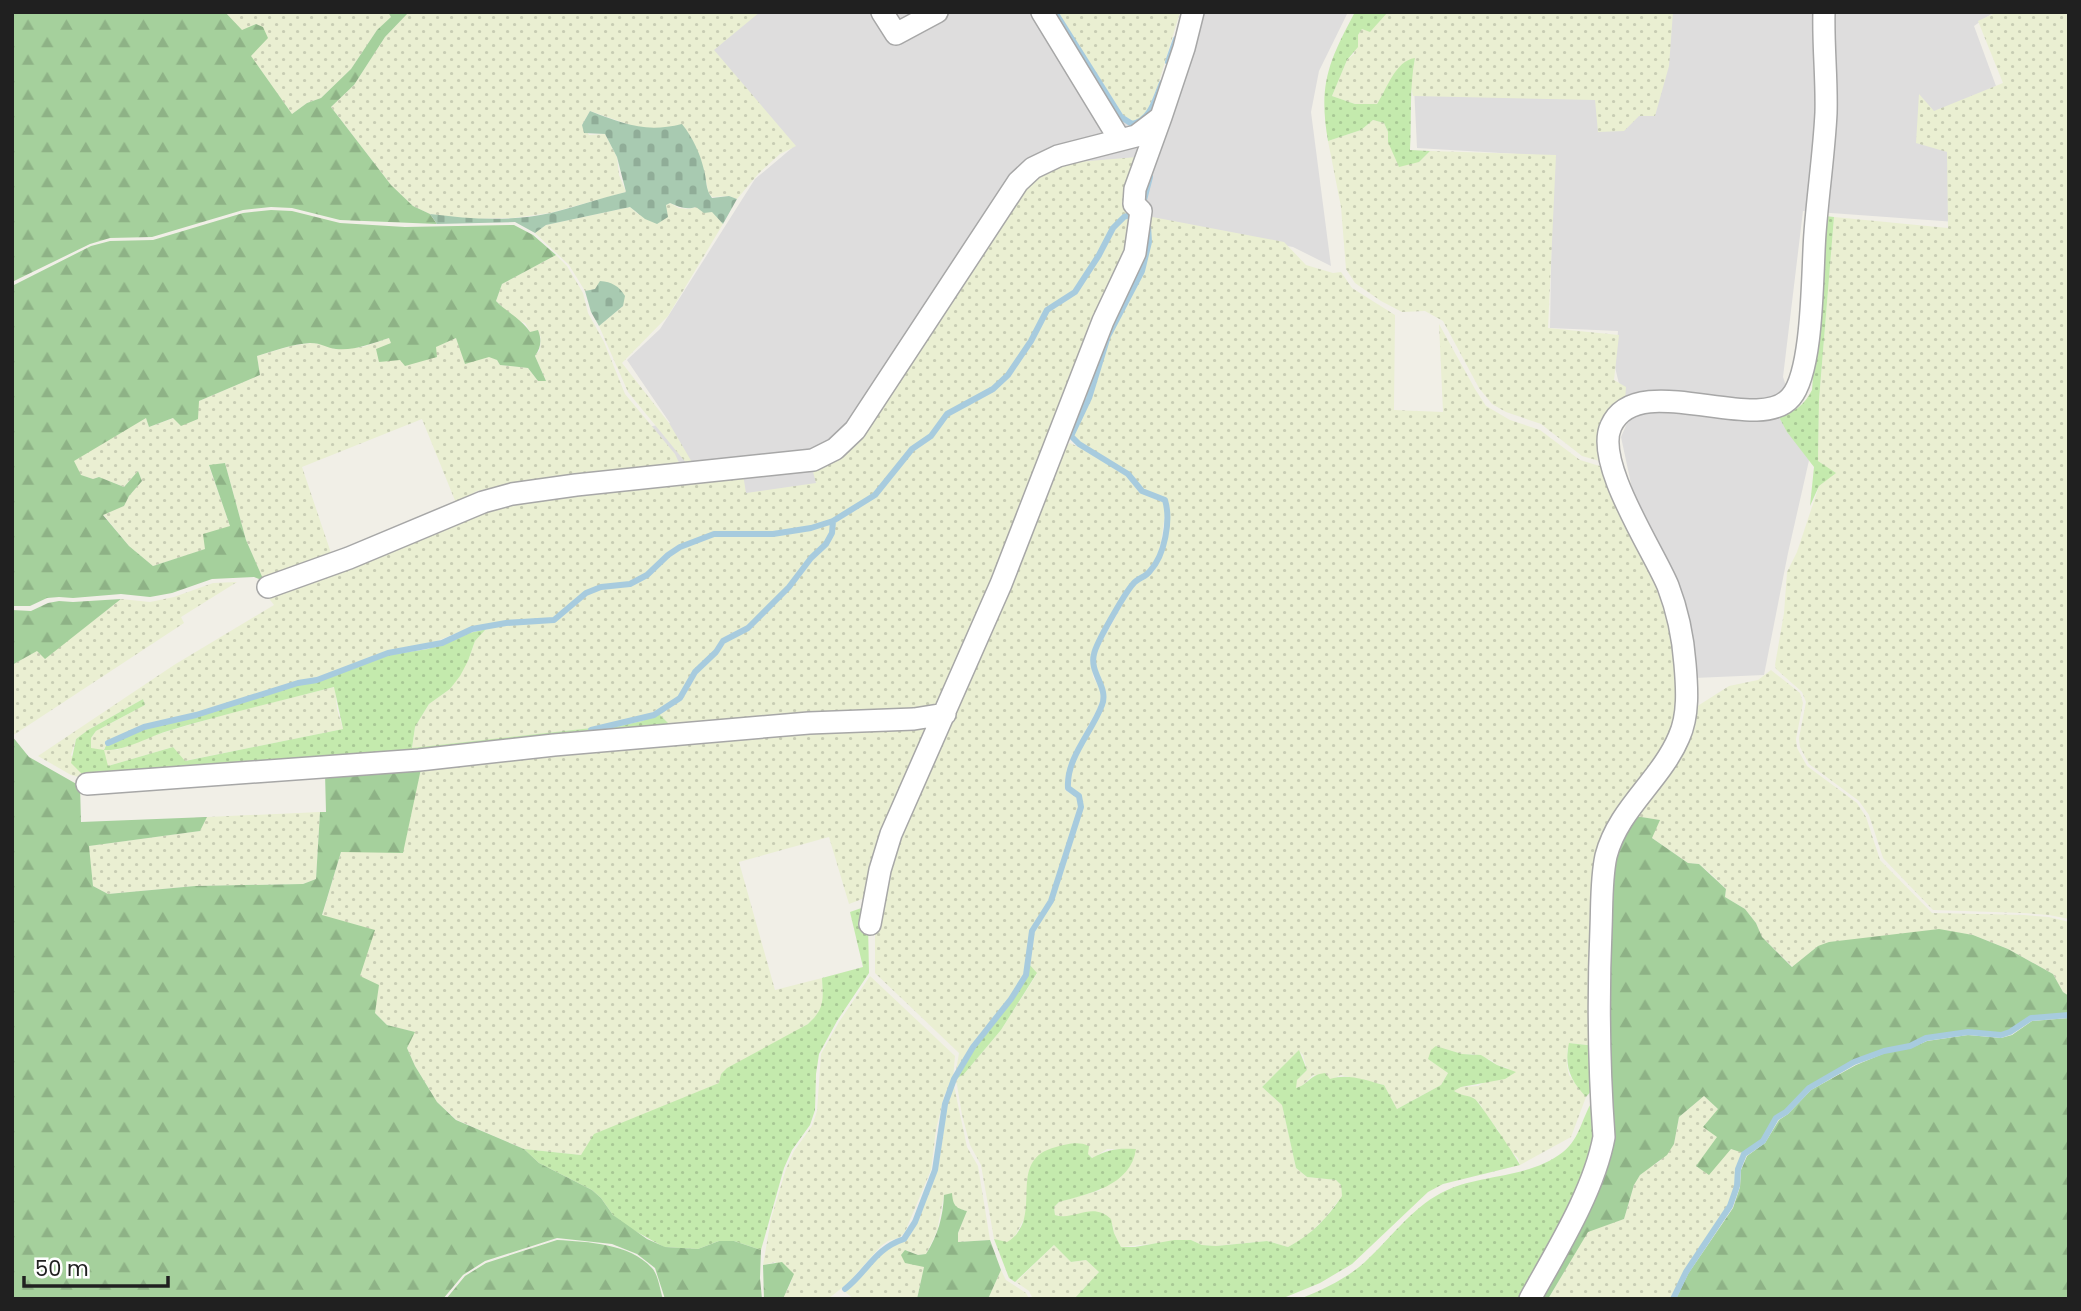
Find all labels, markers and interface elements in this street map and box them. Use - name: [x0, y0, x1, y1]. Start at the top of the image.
- scale bar: [24, 1244, 168, 1288]
- text: 50 m: [35, 1254, 89, 1283]

